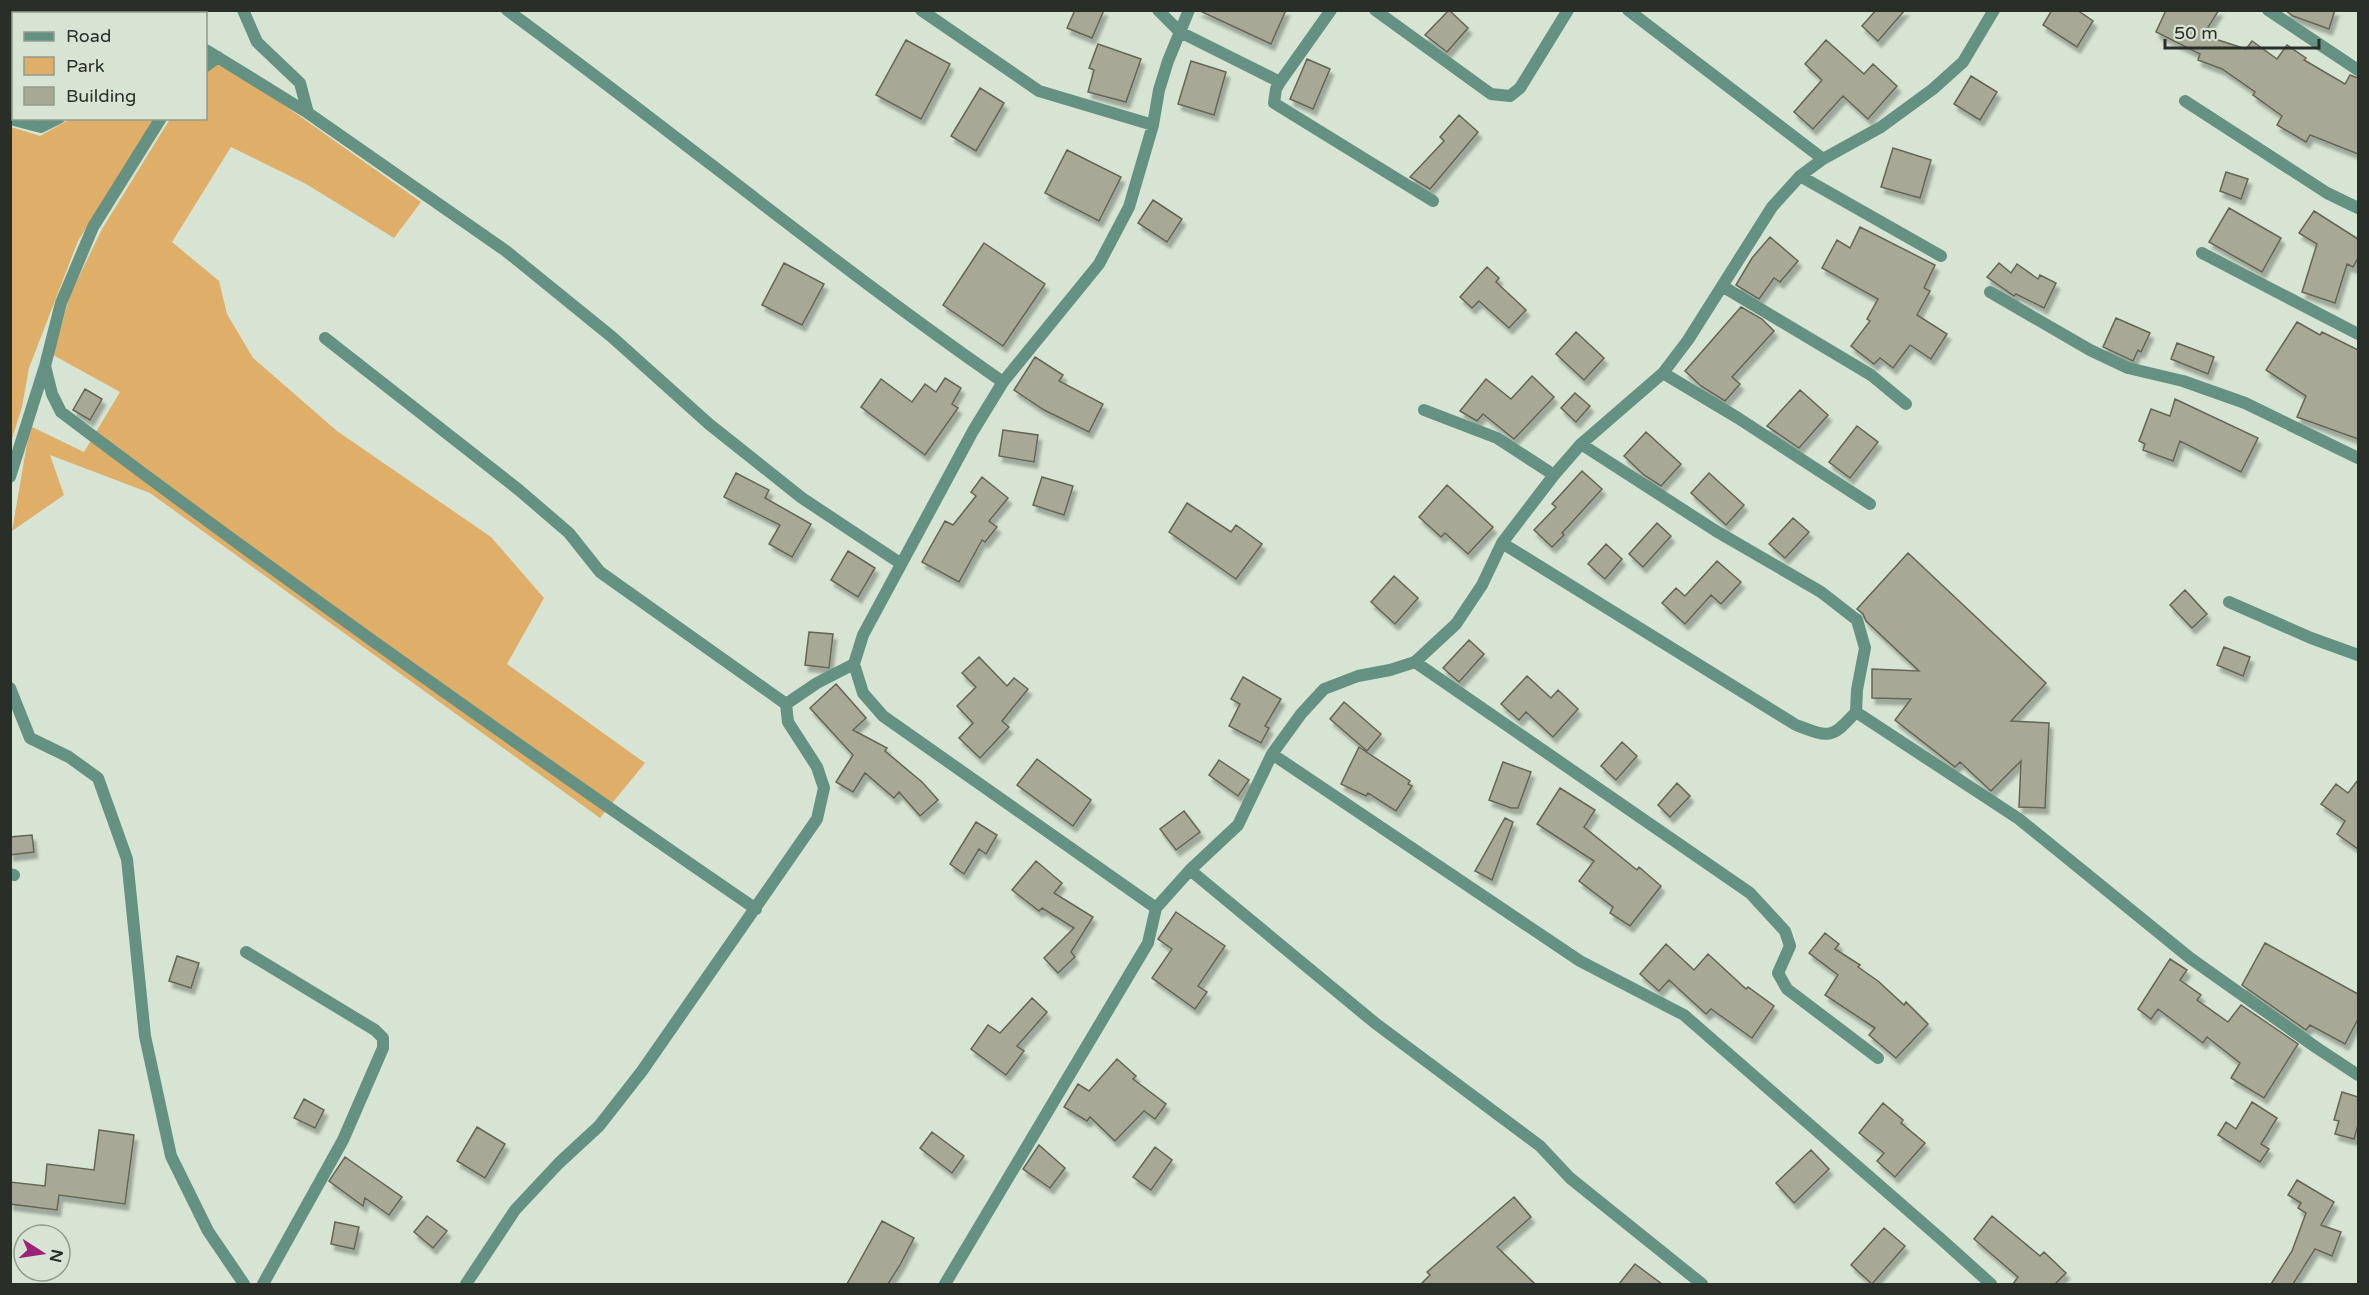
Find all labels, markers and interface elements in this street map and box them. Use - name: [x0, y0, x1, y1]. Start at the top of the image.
- legend: [12, 12, 207, 120]
- scale bar: [2165, 12, 2320, 50]
- text: 50 m: [2174, 22, 2218, 44]
- text: Road: [66, 25, 111, 47]
- text: Park: [66, 55, 105, 77]
- text: Building: [66, 85, 136, 107]
- north arrow: [12, 1223, 72, 1283]
- text: N: [45, 1248, 67, 1264]

